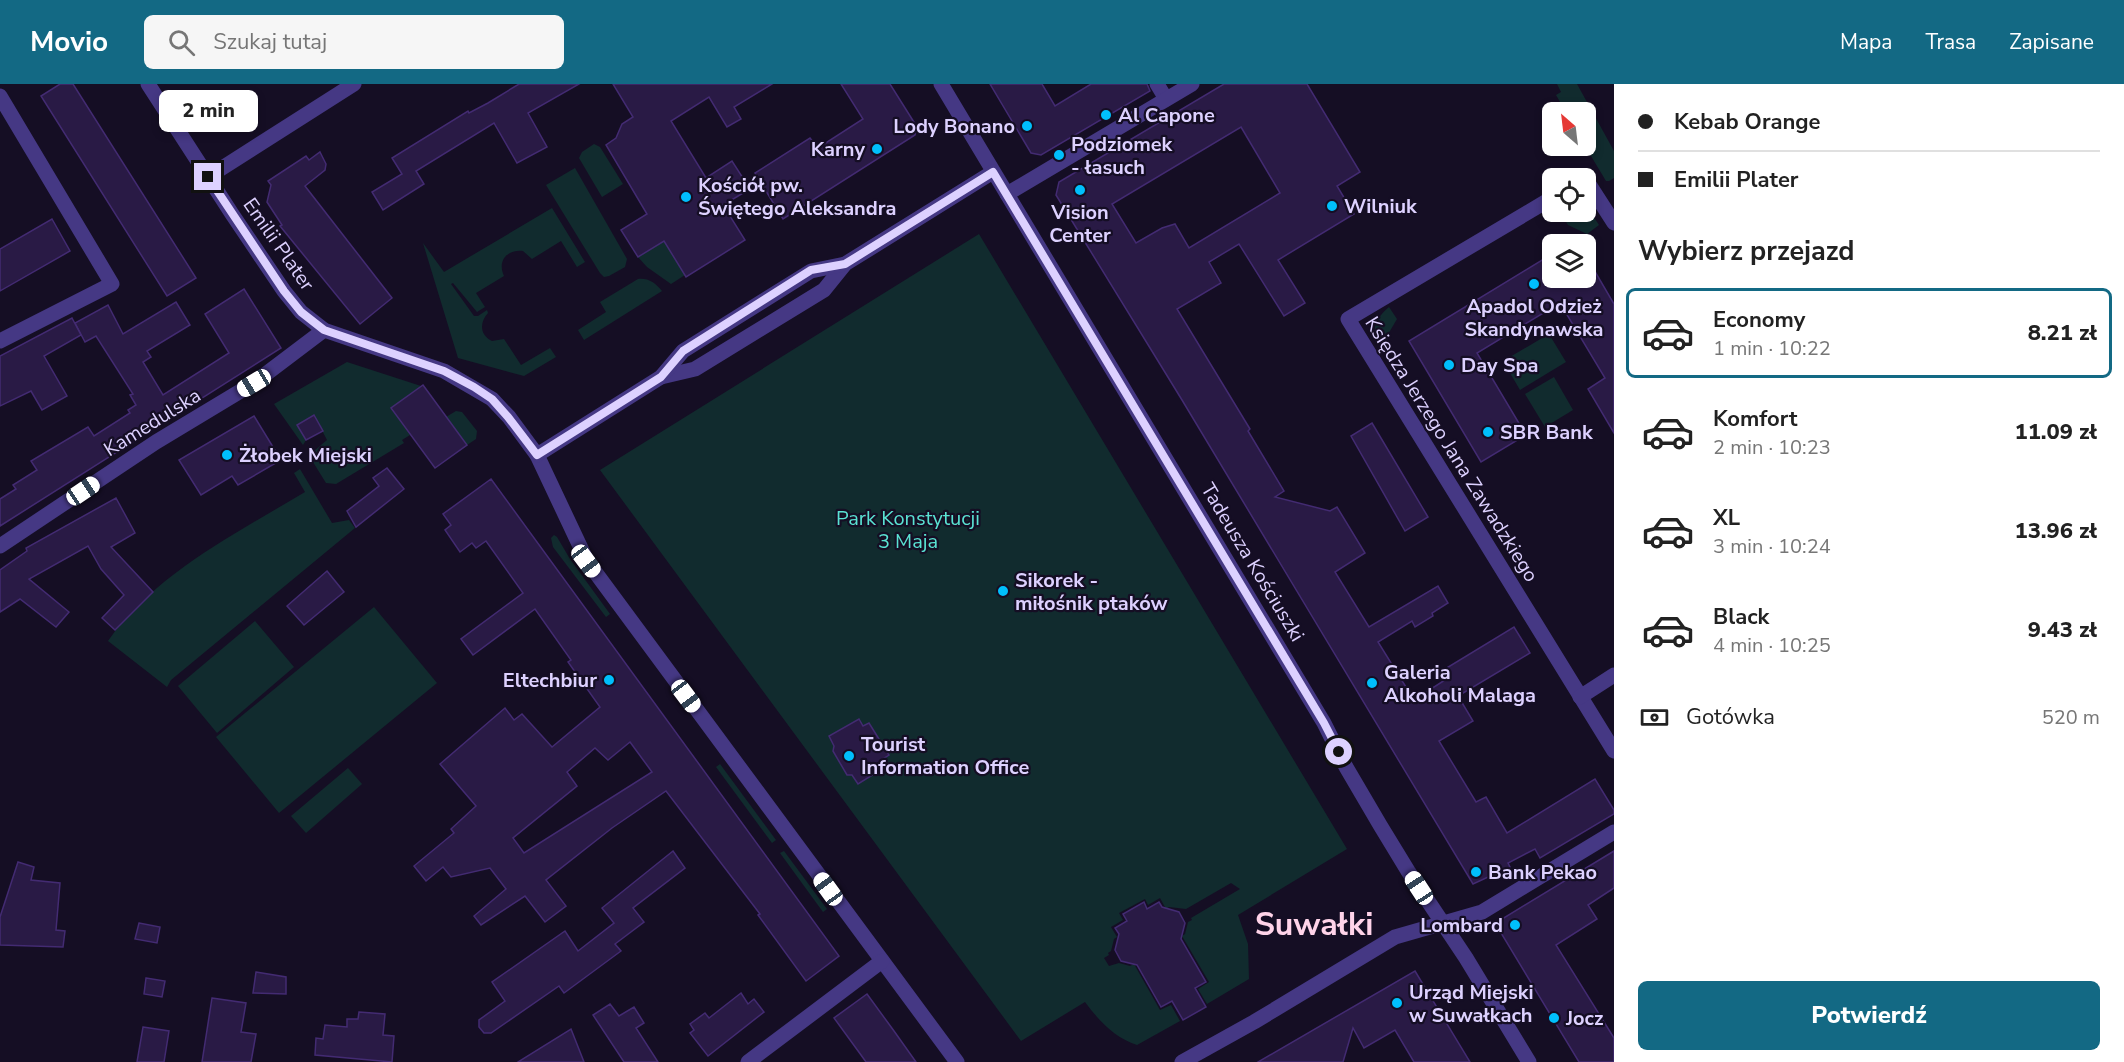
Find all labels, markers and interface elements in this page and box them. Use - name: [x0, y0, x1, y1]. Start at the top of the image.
- search box: [144, 15, 564, 69]
- text: Movio: [30, 23, 108, 61]
- icon: search: [165, 26, 198, 59]
- text: Szukaj tutaj: [213, 27, 327, 57]
- text: Mapa: [1840, 28, 1892, 56]
- text: Trasa: [1925, 28, 1976, 56]
- text: Zapisane: [2009, 28, 2094, 56]
- callout: 2 min: [158, 90, 258, 132]
- text: 2 min: [182, 97, 235, 124]
- place label: Al Capone: [1118, 102, 1215, 129]
- north arrow: [1542, 102, 1596, 156]
- map controls: [1542, 102, 1596, 288]
- text: Kebab Orange: [1674, 107, 1821, 137]
- marker: Al Capone: [1099, 108, 1113, 122]
- place label: Lody Bonano: [893, 113, 1015, 140]
- marker: Lody Bonano: [1020, 119, 1034, 133]
- place label: Podziomek - łasuch: [1071, 131, 1174, 181]
- place label: Karny: [811, 136, 865, 163]
- marker: Karny: [870, 142, 884, 156]
- marker: Podziomek - łasuch: [1052, 148, 1066, 162]
- route end: [194, 163, 221, 190]
- text: Emilii Plater: [1674, 165, 1799, 195]
- button: locate: [1542, 168, 1596, 222]
- place label: Kościół pw. Świętego Aleksandra: [698, 172, 896, 222]
- marker: Vision Center: [1073, 183, 1087, 197]
- marker: Kościół pw. Świętego Aleksandra: [679, 190, 693, 204]
- street label: Emilii Plater: [237, 192, 321, 296]
- place label: Wilniuk: [1344, 193, 1418, 220]
- place label: Vision Center: [1049, 199, 1111, 249]
- marker: Wilniuk: [1325, 199, 1339, 213]
- text: Wybierz przejazd: [1638, 233, 1855, 270]
- button: layers: [1542, 234, 1596, 288]
- marker: Apadol Odzież Skandynawska: [1527, 277, 1541, 291]
- place label: Apadol Odzież Skandynawska: [1464, 293, 1604, 343]
- text: Economy: [1713, 305, 1805, 335]
- icon: car: [1641, 306, 1695, 360]
- street label: Księdza Jerzego Jana Zawadzkiego: [1358, 311, 1545, 587]
- text: 8.21 zł: [2028, 318, 2097, 348]
- text: 1 min · 10:22: [1713, 335, 1831, 362]
- place label: Day Spa: [1461, 352, 1539, 379]
- marker: Day Spa: [1442, 358, 1456, 372]
- car: [234, 366, 274, 400]
- street label: Kamedulska: [99, 382, 206, 463]
- text: Komfort: [1713, 404, 1797, 434]
- icon: car: [1641, 405, 1695, 459]
- text: 11.09 zł: [2014, 417, 2097, 447]
- place label: SBR Bank: [1500, 419, 1594, 446]
- marker: SBR Bank: [1481, 425, 1495, 439]
- text: 2 min · 10:23: [1713, 434, 1831, 461]
- place label: Żłobek Miejski: [239, 442, 372, 469]
- marker: Żłobek Miejski: [220, 448, 234, 462]
- car: [63, 473, 103, 509]
- street label: Tadeusza Kościuszki: [1194, 478, 1311, 647]
- text: XL: [1713, 503, 1740, 533]
- icon: car: [1641, 504, 1695, 558]
- park label: Park Konstytucji 3 Maja: [836, 505, 980, 555]
- text: 13.96 zł: [2014, 516, 2097, 546]
- text: 3 min · 10:24: [1713, 533, 1831, 560]
- car: [568, 541, 604, 581]
- place label: Sikorek - miłośnik ptaków: [1015, 567, 1168, 617]
- marker: Sikorek - miłośnik ptaków: [996, 584, 1010, 598]
- text: Black: [1713, 602, 1769, 632]
- icon: car: [1641, 603, 1695, 657]
- text: 9.43 zł: [2028, 615, 2097, 645]
- text: 4 min · 10:25: [1713, 632, 1831, 659]
- place label: Galeria Alkoholi Malaga: [1384, 659, 1536, 709]
- place label: Eltechbiur: [503, 667, 597, 694]
- marker: Eltechbiur: [602, 673, 616, 687]
- car: [668, 676, 704, 716]
- marker: Galeria Alkoholi Malaga: [1365, 676, 1379, 690]
- icon: cash: [1638, 701, 1671, 734]
- text: Gotówka: [1686, 702, 1775, 732]
- text: 520 m: [2042, 704, 2100, 731]
- place label: Tourist Information Office: [861, 731, 1030, 781]
- route start: [1325, 738, 1352, 765]
- marker: Tourist Information Office: [842, 749, 856, 763]
- place label: Bank Pekao: [1488, 859, 1597, 886]
- marker: Bank Pekao: [1469, 865, 1483, 879]
- car: [1402, 868, 1436, 908]
- car: [810, 869, 846, 909]
- district label: Suwałki: [1255, 903, 1373, 946]
- place label: Lombard: [1420, 912, 1503, 939]
- marker: Lombard: [1508, 918, 1522, 932]
- place label: Urząd Miejski w Suwałkach: [1409, 979, 1533, 1029]
- button: Potwierdź: [1638, 981, 2100, 1050]
- marker: Urząd Miejski w Suwałkach: [1390, 996, 1404, 1010]
- place label: Jocz: [1565, 1005, 1604, 1032]
- marker: Jocz: [1547, 1011, 1561, 1025]

